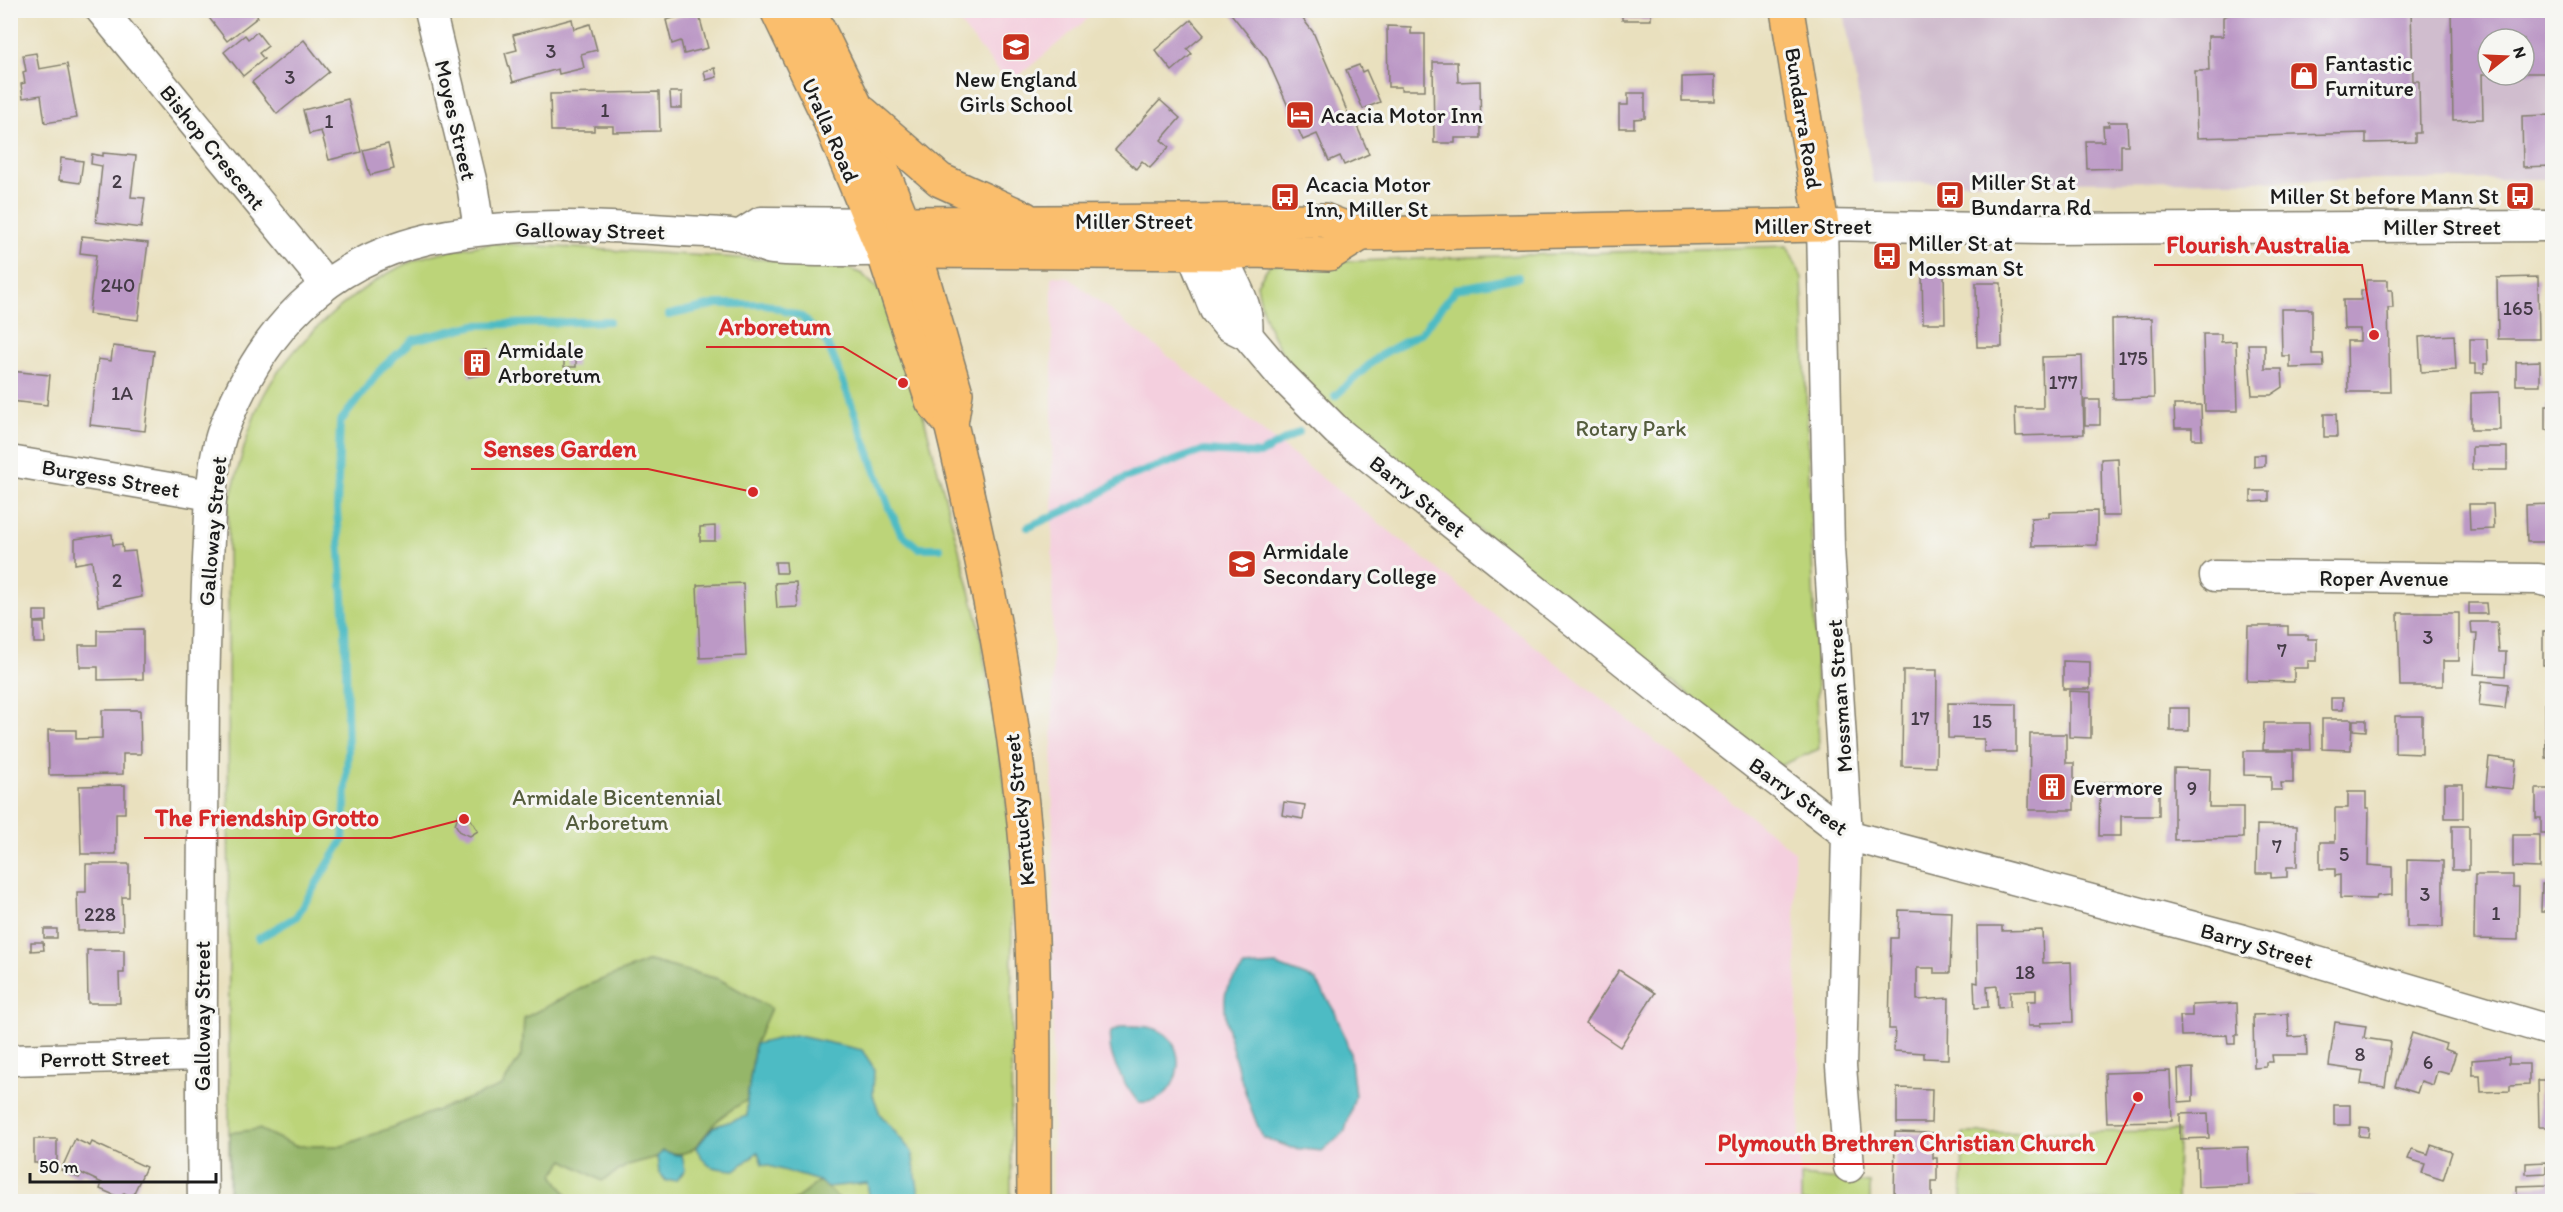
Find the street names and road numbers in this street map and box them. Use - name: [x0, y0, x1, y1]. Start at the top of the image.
- street label: Bundarra Road: [1779, 46, 1828, 191]
- street label: Moyes Street: [429, 57, 482, 183]
- street label: Uralla Road: [796, 74, 865, 186]
- street label: Bishop Crescent: [154, 79, 271, 215]
- street label: Miller Street: [1075, 208, 1193, 235]
- street label: Miller Street: [1754, 213, 1872, 240]
- street label: Miller Street: [2383, 214, 2501, 241]
- street label: Galloway Street: [515, 216, 665, 245]
- street label: Barry Street: [1364, 449, 1471, 543]
- street label: Burgess Street: [40, 453, 182, 504]
- street label: Galloway Street: [192, 455, 233, 607]
- street label: Roper Avenue: [2319, 565, 2449, 592]
- street label: Mossman Street: [1821, 618, 1858, 774]
- street label: Kentucky Street: [998, 733, 1041, 887]
- street label: Barry Street: [1744, 751, 1854, 841]
- street label: Barry Street: [2197, 916, 2316, 974]
- street label: Galloway Street: [189, 941, 216, 1091]
- street label: Perrott Street: [40, 1044, 170, 1073]

